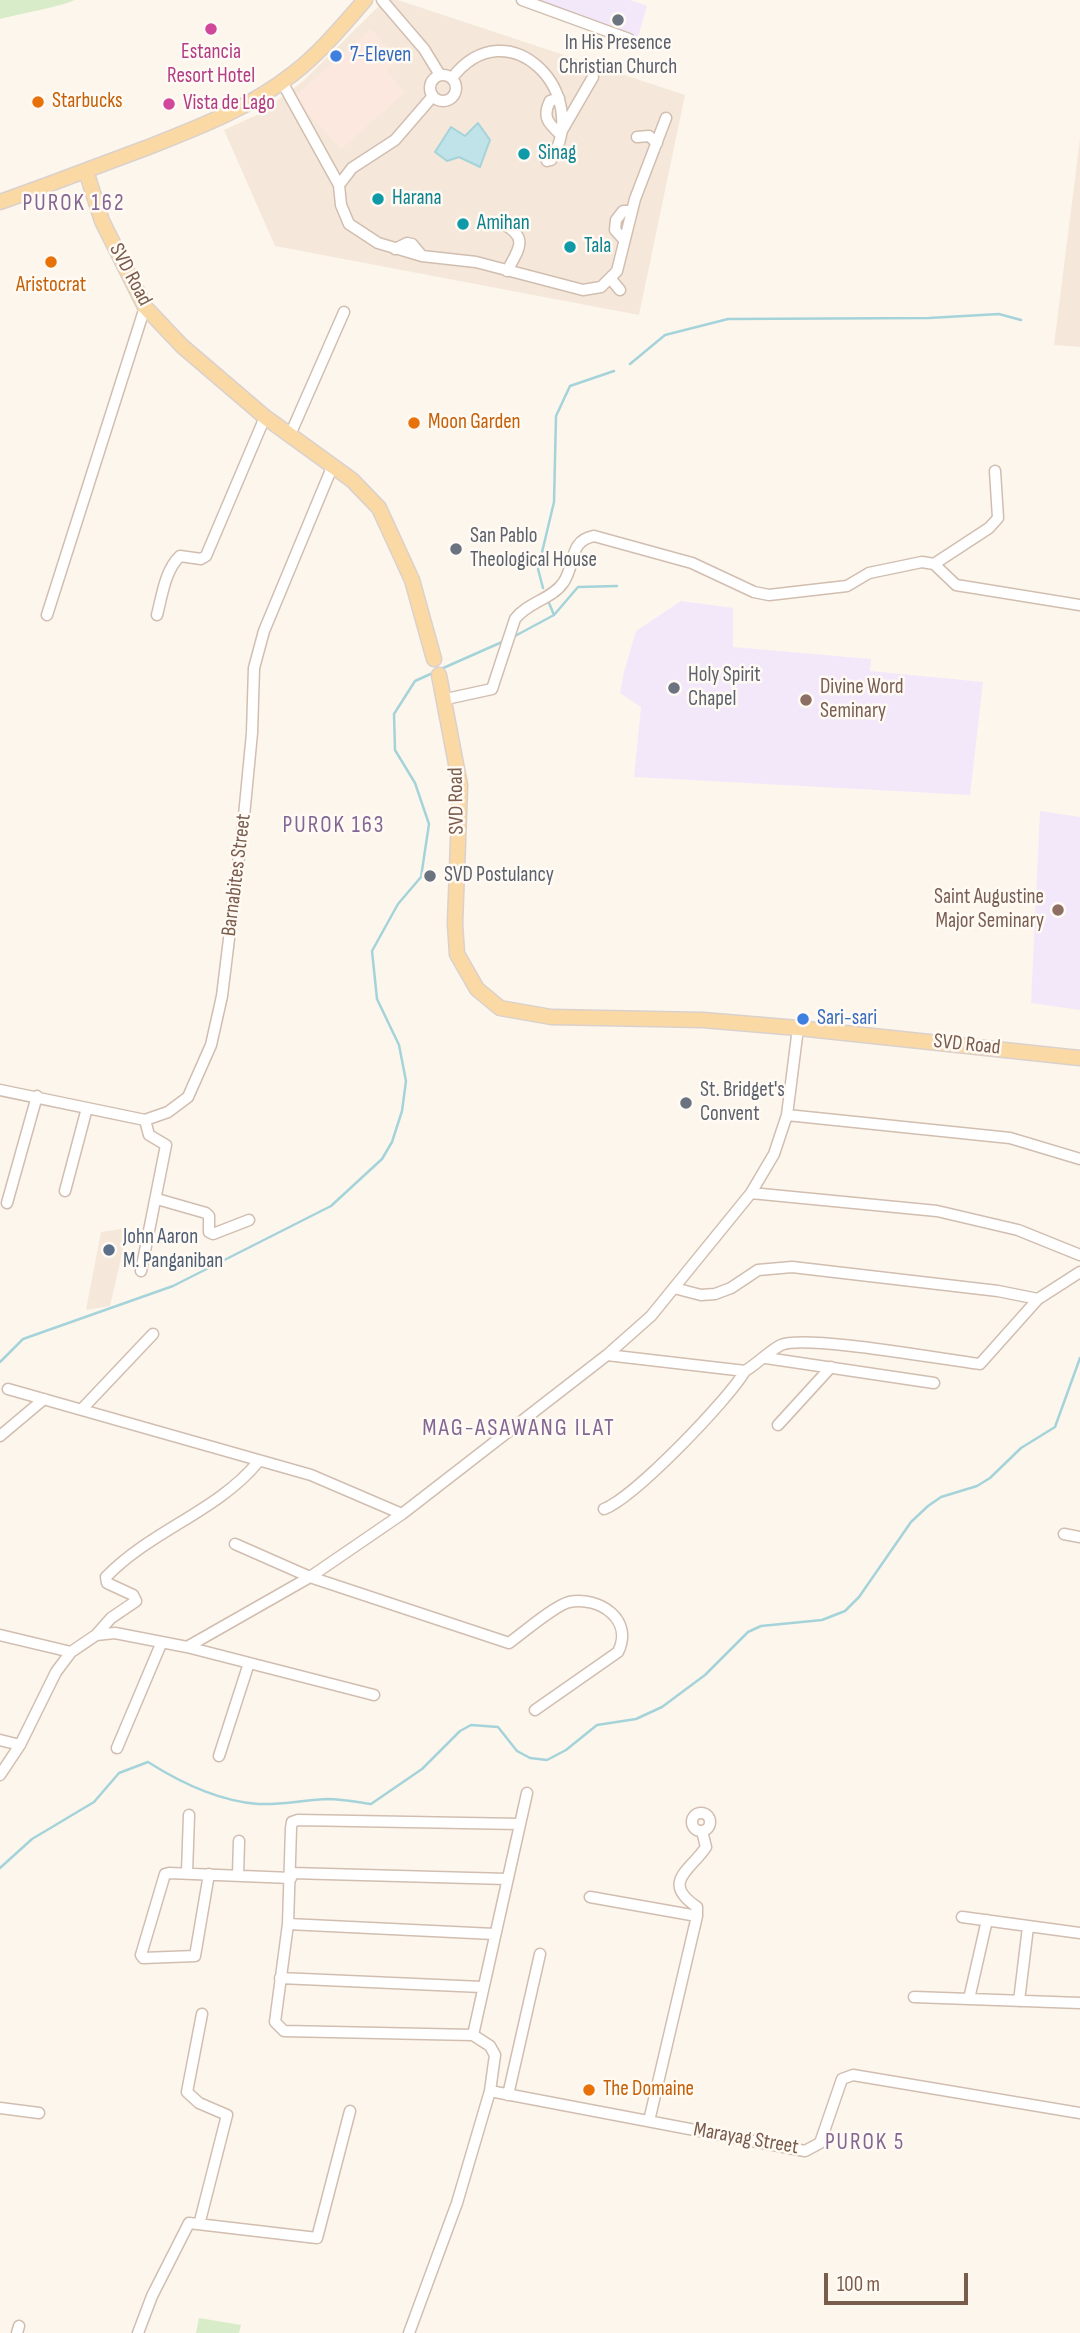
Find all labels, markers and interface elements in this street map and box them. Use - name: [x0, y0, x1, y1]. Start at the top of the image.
- marker: In His Presence Christian Church: [610, 12, 626, 28]
- marker: Estancia Resort Hotel: [203, 21, 219, 37]
- place label: In His Presence Christian Church: [559, 31, 677, 81]
- place label: Estancia Resort Hotel: [167, 40, 255, 90]
- place label: 7-Eleven: [350, 43, 411, 69]
- marker: 7-Eleven: [328, 48, 344, 64]
- place label: Starbucks: [52, 89, 123, 115]
- place label: Vista de Lago: [183, 91, 275, 117]
- marker: Starbucks: [30, 94, 46, 110]
- marker: Vista de Lago: [161, 96, 177, 112]
- place label: Sinag: [538, 141, 576, 167]
- marker: Sinag: [516, 146, 532, 162]
- place label: Harana: [392, 186, 442, 212]
- district label: PUROK 162: [24, 190, 124, 218]
- marker: Harana: [370, 191, 386, 207]
- place label: Amihan: [477, 211, 530, 237]
- marker: Amihan: [455, 216, 471, 232]
- place label: Tala: [584, 234, 611, 260]
- street label: SVD Road: [103, 239, 157, 311]
- marker: Tala: [562, 239, 578, 255]
- marker: Aristocrat: [43, 254, 59, 270]
- place label: Aristocrat: [16, 273, 86, 299]
- place label: Moon Garden: [428, 410, 521, 436]
- marker: Moon Garden: [406, 415, 422, 431]
- place label: San Pablo Theological House: [470, 524, 597, 574]
- marker: San Pablo Theological House: [448, 541, 464, 557]
- place label: Holy Spirit Chapel: [688, 663, 761, 713]
- place label: Divine Word Seminary: [820, 675, 904, 725]
- marker: Holy Spirit Chapel: [666, 680, 682, 696]
- marker: Divine Word Seminary: [798, 692, 814, 708]
- street label: SVD Road: [444, 767, 470, 835]
- street label: Barnabites Street: [217, 812, 257, 938]
- district label: PUROK 163: [284, 812, 384, 840]
- place label: SVD Postulancy: [444, 863, 554, 889]
- marker: SVD Postulancy: [422, 868, 438, 884]
- place label: Saint Augustine Major Seminary: [934, 885, 1044, 935]
- marker: Saint Augustine Major Seminary: [1050, 902, 1066, 918]
- place label: Sari-sari: [817, 1006, 877, 1032]
- marker: Sari-sari: [795, 1011, 811, 1027]
- street label: SVD Road: [932, 1029, 1002, 1061]
- place label: St. Bridget's Convent: [700, 1078, 785, 1128]
- marker: St. Bridget's Convent: [678, 1095, 694, 1111]
- place label: John Aaron M. Panganiban: [123, 1225, 223, 1275]
- marker: John Aaron M. Panganiban: [101, 1242, 117, 1258]
- district label: MAG-ASAWANG ILAT: [424, 1415, 614, 1443]
- place label: The Domaine: [603, 2077, 694, 2103]
- marker: The Domaine: [581, 2082, 597, 2098]
- street label: Marayag Street: [692, 2117, 800, 2161]
- district label: PUROK 5: [826, 2129, 904, 2157]
- scale bar: [828, 2260, 972, 2304]
- text: 100 m: [837, 2272, 880, 2297]

